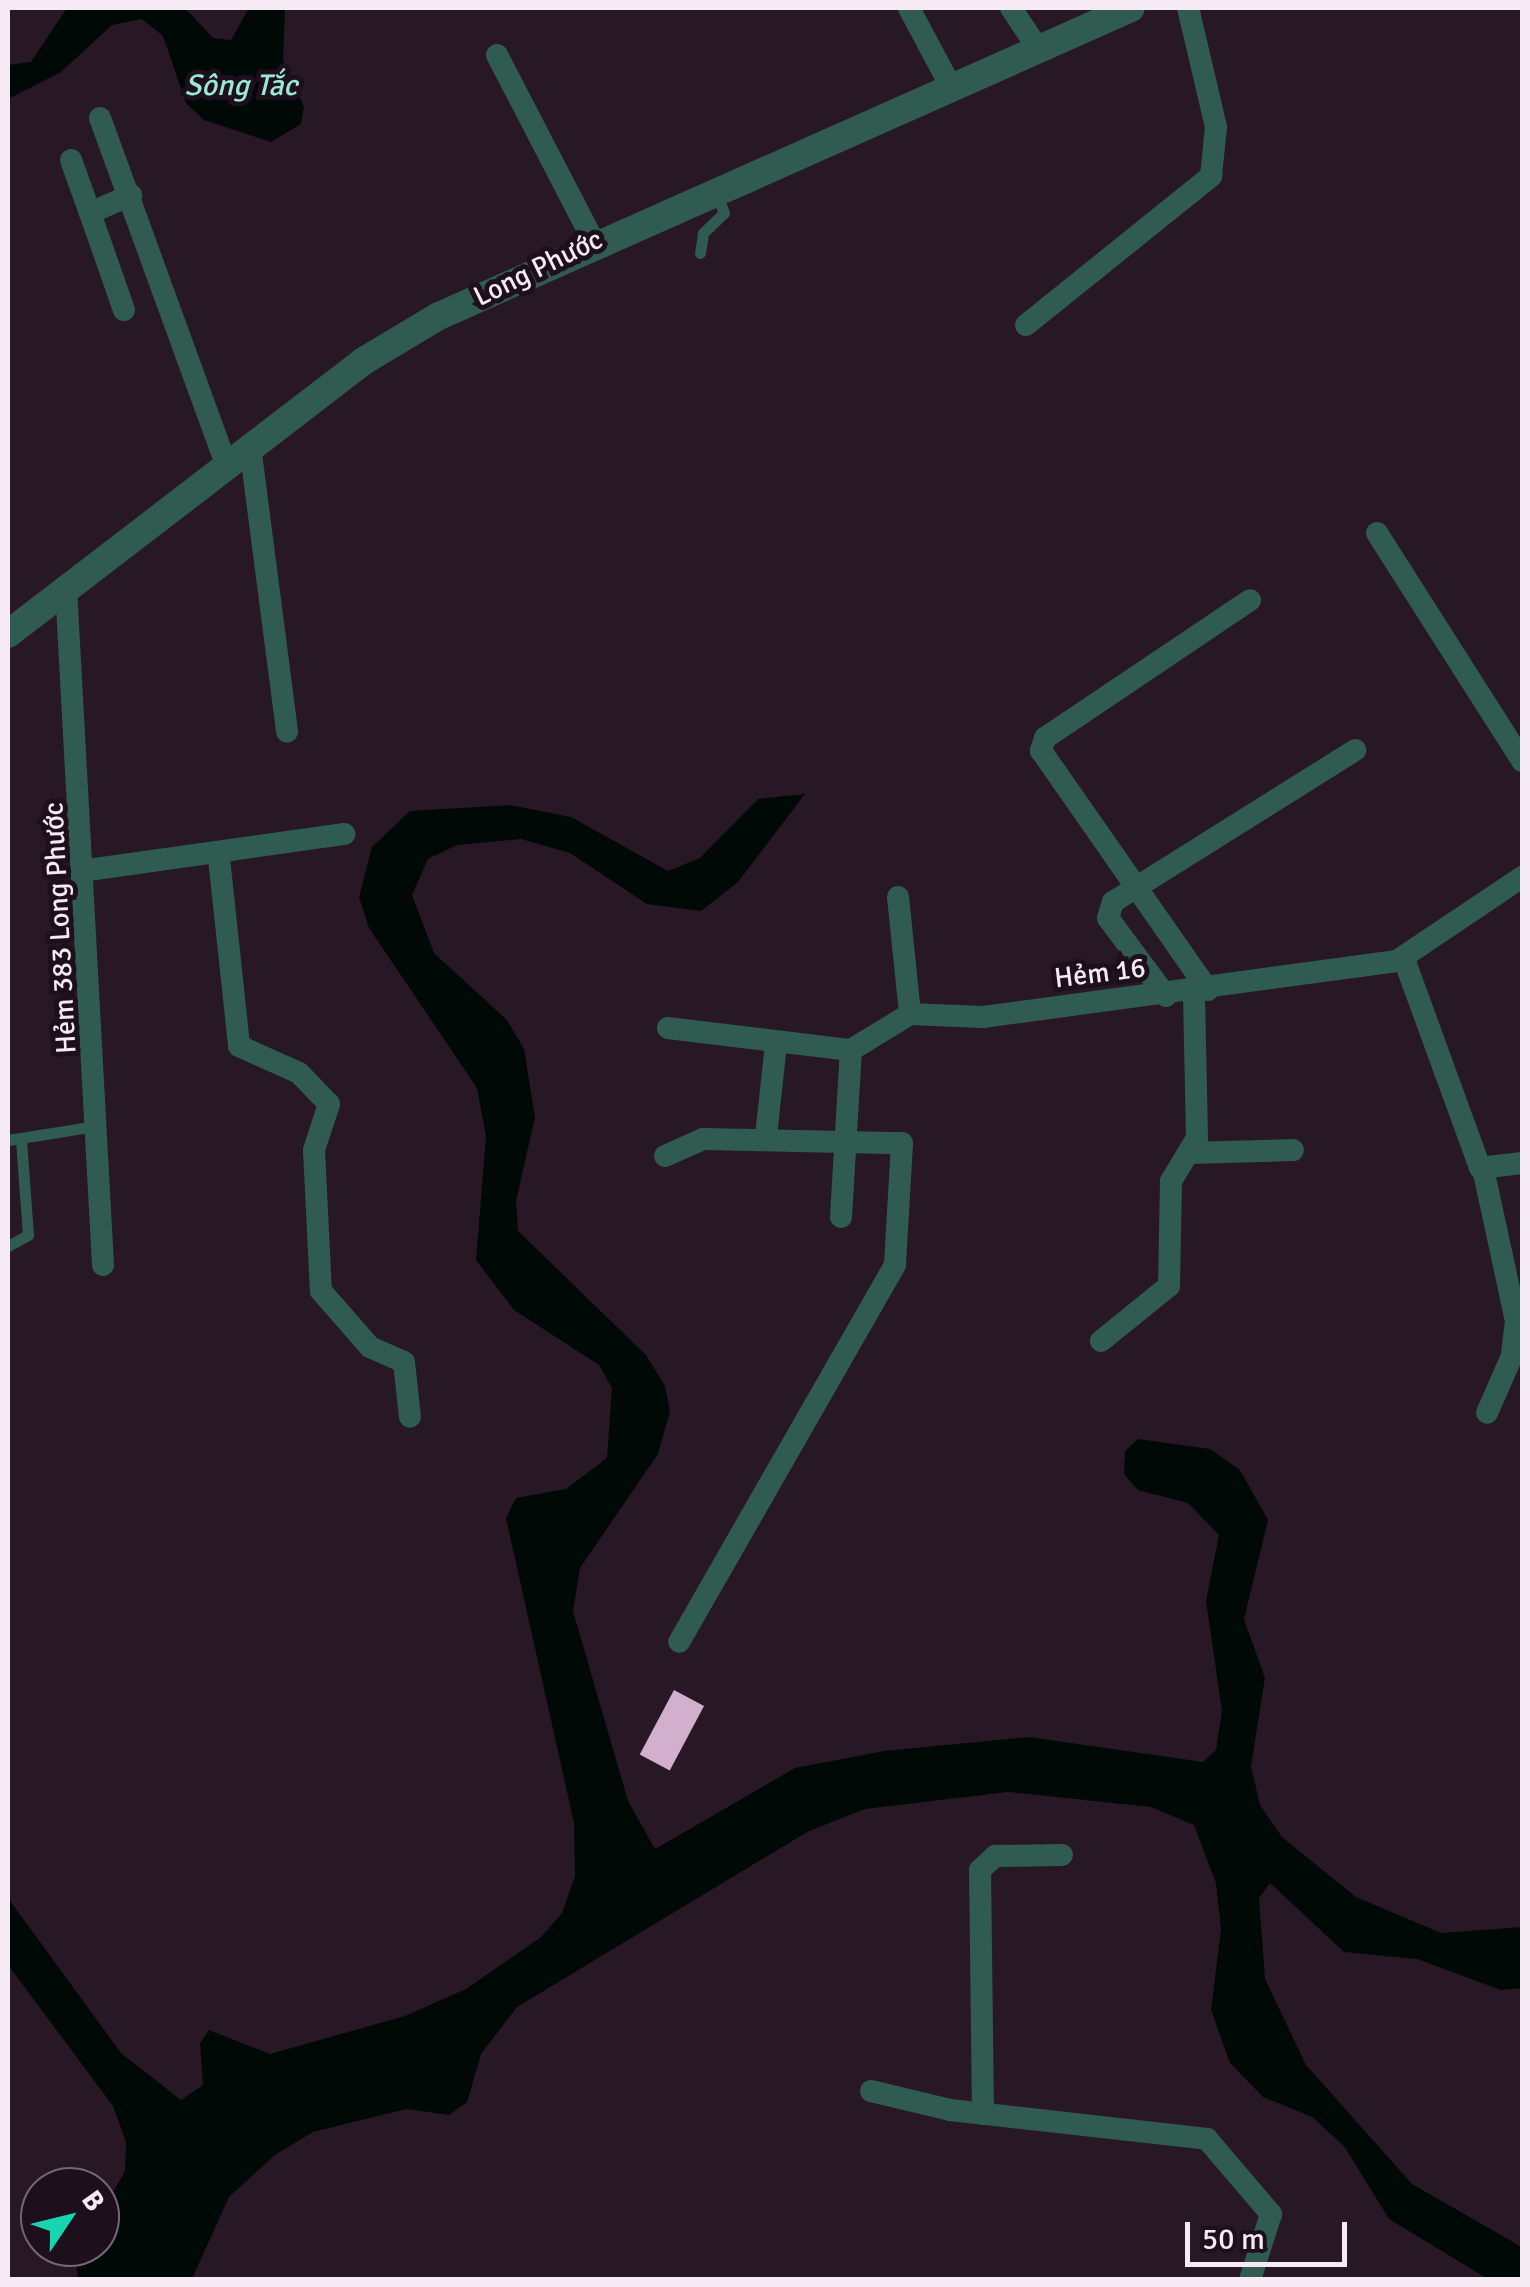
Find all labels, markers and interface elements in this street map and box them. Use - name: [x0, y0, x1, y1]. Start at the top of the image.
- water label: Sông Tắc: [185, 68, 297, 104]
- street label: Long Phước: [468, 222, 608, 314]
- street label: Hẻm 383 Long Phước: [37, 801, 83, 1055]
- street label: Hẻm 16: [1052, 951, 1148, 995]
- north arrow: [20, 2167, 120, 2267]
- text: B: [74, 2184, 112, 2218]
- scale bar: [1190, 2202, 1352, 2264]
- text: 50 m: [1202, 2221, 1265, 2258]

